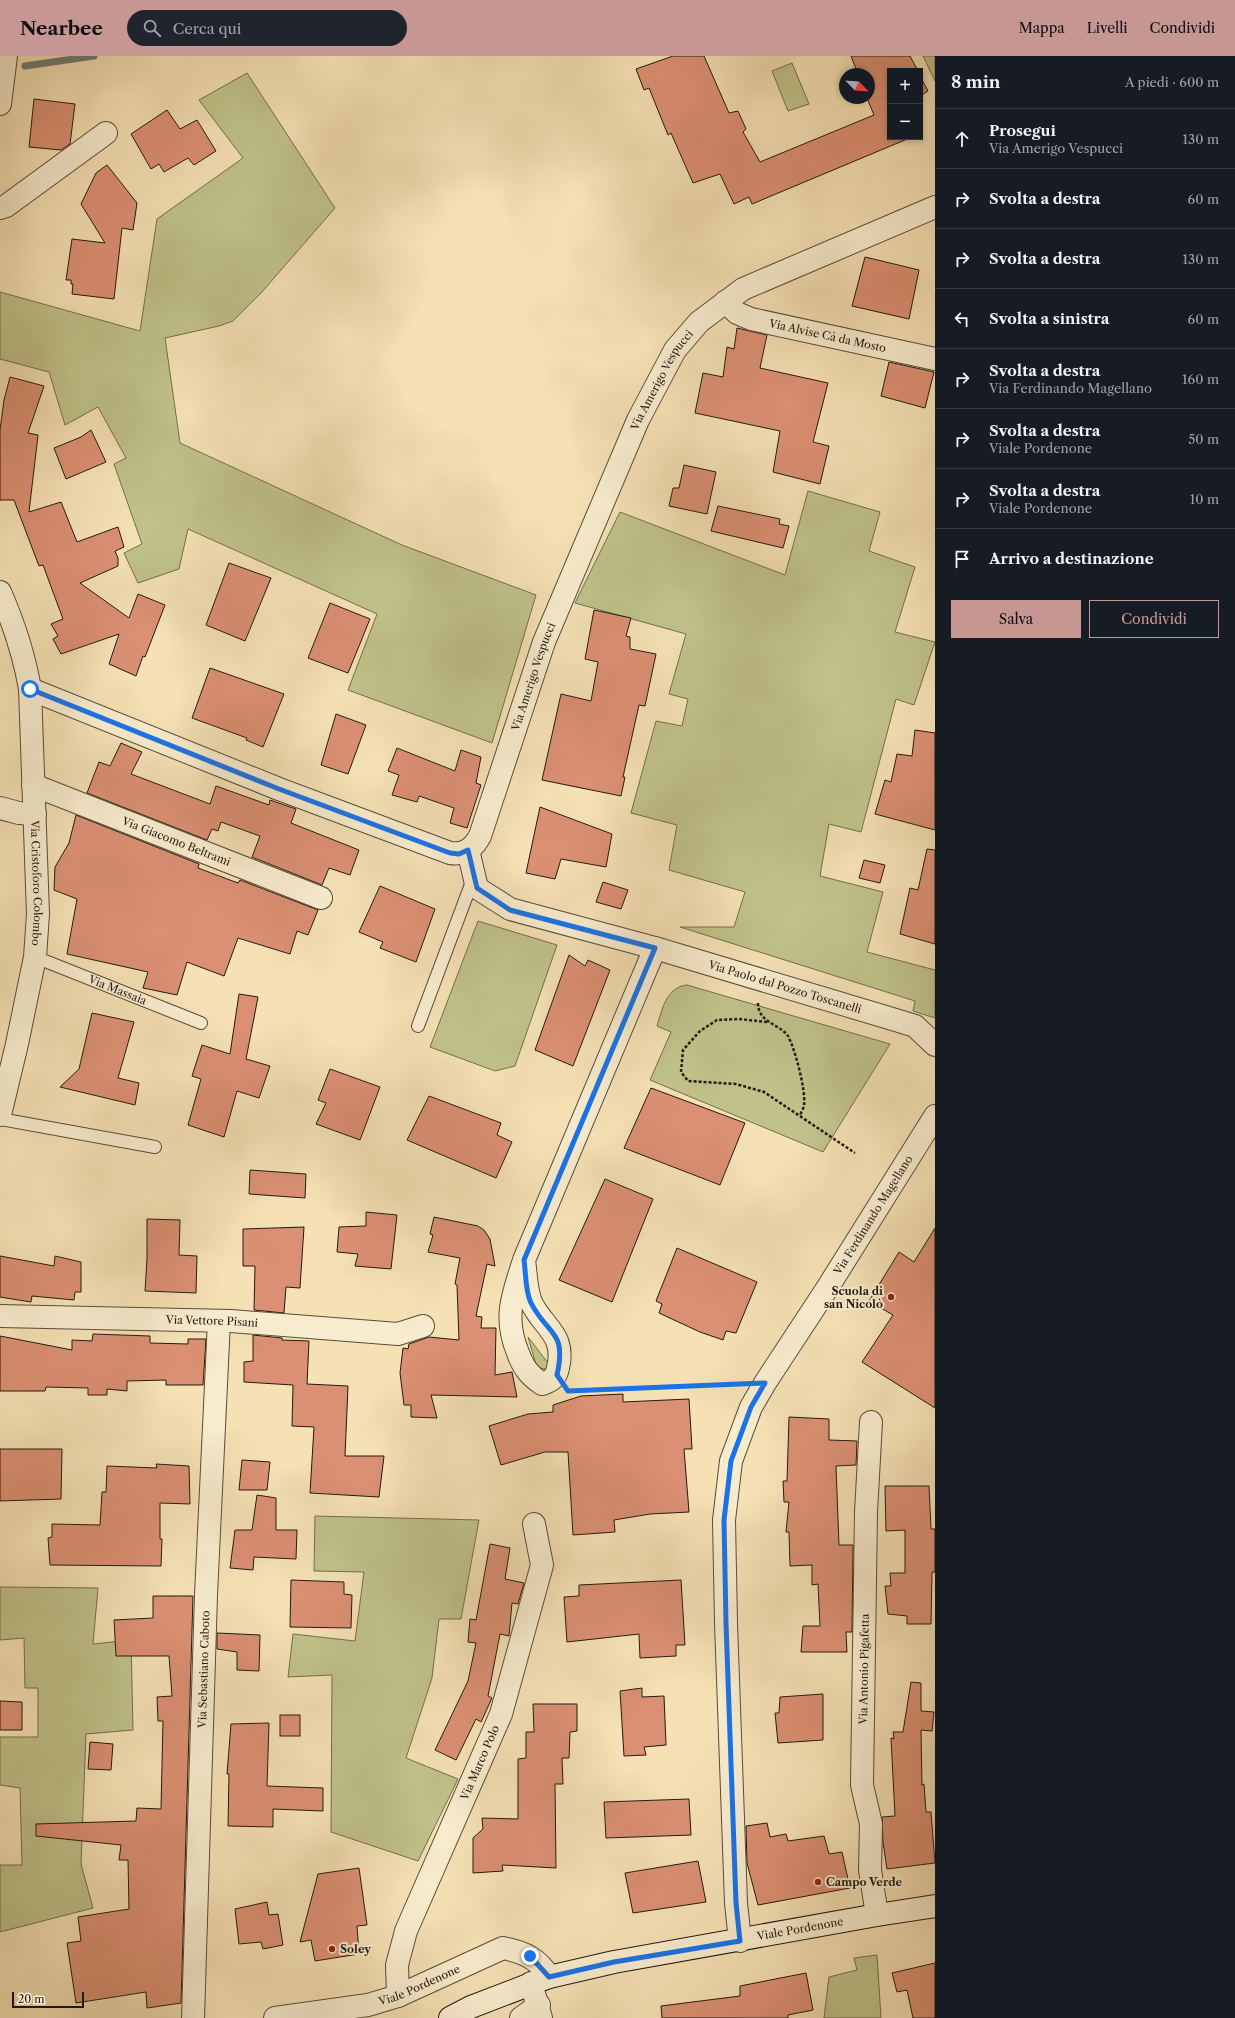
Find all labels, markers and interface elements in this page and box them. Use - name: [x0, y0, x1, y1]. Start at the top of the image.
- search box: [127, 10, 407, 46]
- text: Nearbee: [20, 17, 103, 40]
- icon: search: [141, 17, 163, 39]
- text: Cerca qui: [173, 19, 241, 38]
- text: Mappa: [1019, 19, 1065, 37]
- text: Livelli: [1087, 19, 1128, 37]
- text: Condividi: [1150, 19, 1215, 37]
- north arrow: [839, 68, 875, 104]
- map controls: [887, 68, 923, 140]
- button: +: [887, 68, 923, 104]
- text: 8 min: [951, 72, 1000, 92]
- text: A piedi · 600 m: [1125, 74, 1219, 90]
- button: −: [887, 104, 923, 140]
- text: Prosegui: [989, 121, 1056, 140]
- icon: ahead: [951, 128, 973, 150]
- text: 130 m: [1183, 131, 1219, 147]
- text: Via Amerigo Vespucci: [989, 140, 1123, 156]
- icon: right: [951, 188, 973, 210]
- text: Svolta a destra: [989, 189, 1100, 208]
- text: 60 m: [1188, 191, 1219, 207]
- icon: right: [951, 248, 973, 270]
- text: Svolta a destra: [989, 249, 1100, 268]
- text: 130 m: [1183, 251, 1219, 267]
- icon: left: [951, 308, 973, 330]
- text: Svolta a sinistra: [989, 309, 1109, 328]
- text: 60 m: [1188, 311, 1219, 327]
- street label: Via Alvise Cà da Mosto: [767, 316, 888, 355]
- street label: Via Amerigo Vespucci: [627, 327, 696, 433]
- text: Svolta a destra: [989, 361, 1100, 380]
- icon: right: [951, 368, 973, 390]
- text: 160 m: [1182, 371, 1219, 387]
- text: Via Ferdinando Magellano: [989, 380, 1152, 396]
- text: Svolta a destra: [989, 421, 1100, 440]
- icon: right: [951, 428, 973, 450]
- text: 50 m: [1188, 431, 1219, 447]
- text: Viale Pordenone: [989, 440, 1092, 456]
- text: Svolta a destra: [989, 481, 1100, 500]
- icon: right: [951, 488, 973, 510]
- text: 10 m: [1190, 491, 1219, 507]
- text: Viale Pordenone: [989, 500, 1092, 516]
- icon: arrive: [951, 548, 973, 570]
- text: Arrivo a destinazione: [989, 549, 1154, 568]
- button: Salva: [951, 600, 1081, 638]
- button: Condividi: [1089, 600, 1219, 638]
- street label: Via Amerigo Vespucci: [508, 620, 559, 733]
- route start: [21, 680, 39, 698]
- street label: Via Giacomo Beltrami: [119, 813, 233, 869]
- street label: Via Cristoforo Colombo: [28, 819, 45, 946]
- street label: Via Paolo dal Pozzo Toscanelli: [706, 957, 864, 1017]
- street label: Via Massaia: [86, 972, 149, 1008]
- street label: Via Ferdinando Magellano: [830, 1152, 916, 1278]
- place label: Scuola di san Nicolò: [824, 1284, 883, 1311]
- marker: Scuola di san Nicolò: [886, 1292, 896, 1302]
- street label: Via Vettore Pisani: [165, 1313, 259, 1330]
- street label: Via Sebastiano Caboto: [195, 1610, 213, 1729]
- street label: Via Antonio Pigafetta: [856, 1613, 872, 1725]
- street label: Via Marco Polo: [457, 1723, 502, 1803]
- place label: Campo Verde: [826, 1875, 902, 1889]
- marker: Campo Verde: [813, 1877, 823, 1887]
- street label: Viale Pordenone: [755, 1914, 844, 1943]
- place label: Soley: [340, 1942, 371, 1956]
- marker: Soley: [327, 1944, 337, 1954]
- route end: [521, 1947, 539, 1965]
- street label: Viale Pordenone: [376, 1962, 462, 2009]
- scale bar: [12, 1990, 84, 2009]
- text: 20 m: [18, 1992, 44, 2006]

